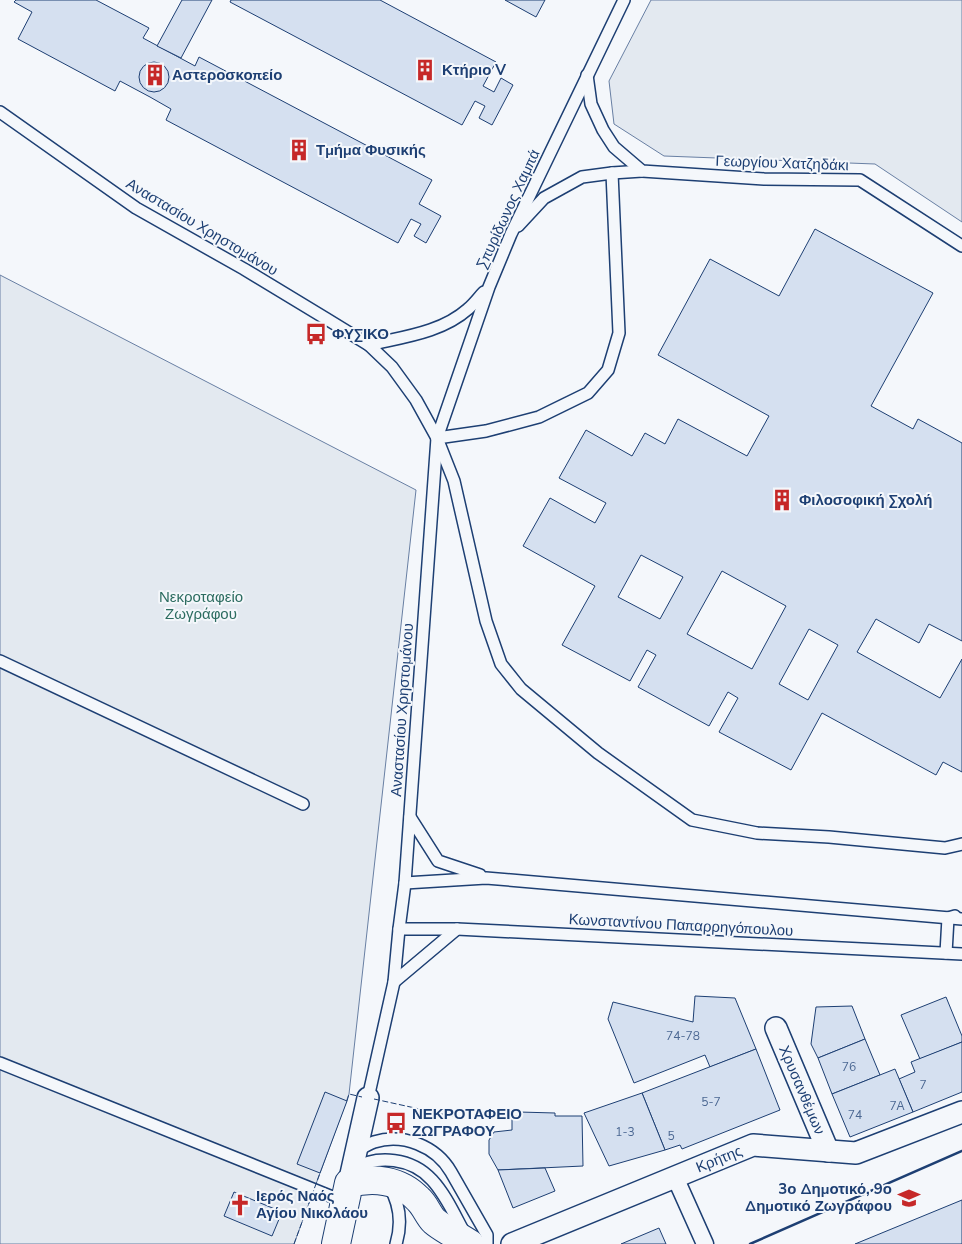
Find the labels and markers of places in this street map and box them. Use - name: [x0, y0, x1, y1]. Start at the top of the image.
- building icon: Κτήριο V: [412, 57, 438, 83]
- place label: Κτήριο V: [442, 60, 506, 80]
- building icon: Αστεροσκοπείο: [142, 62, 168, 88]
- place label: Αστεροσκοπείο: [172, 65, 282, 85]
- building icon: Τμήμα Φυσικής: [286, 137, 312, 163]
- place label: Τμήμα Φυσικής: [316, 140, 426, 160]
- bus stop icon: ΦΥΣΙΚΟ: [303, 321, 329, 347]
- place label: ΦΥΣΙΚΟ: [332, 324, 389, 344]
- building icon: Φιλοσοφική Σχολή: [769, 487, 795, 513]
- place label: Φιλοσοφική Σχολή: [799, 490, 932, 510]
- place label: ΝΕΚΡΟΤΑΦΕΙΟ ΖΩΓΡΑΦΟΥ: [412, 1104, 522, 1141]
- bus stop icon: ΝΕΚΡΟΤΑΦΕΙΟ ΖΩΓΡΑΦΟΥ: [383, 1110, 409, 1136]
- place label: 3ο Δημοτικό, 9ο Δημοτικό Ζωγράφου: [745, 1179, 892, 1216]
- school or university icon: 3ο Δημοτικό, 9ο Δημοτικό Ζωγράφου: [896, 1185, 922, 1211]
- place label: Ιερός Ναός Αγίου Νικολάου: [256, 1186, 368, 1223]
- church icon: Ιερός Ναός Αγίου Νικολάου: [227, 1192, 253, 1218]

